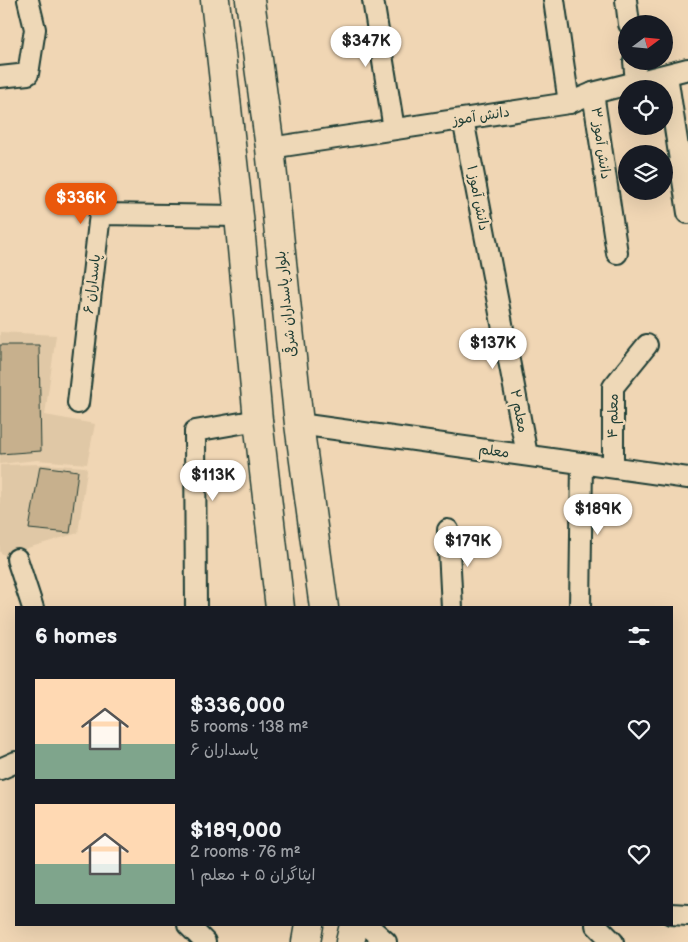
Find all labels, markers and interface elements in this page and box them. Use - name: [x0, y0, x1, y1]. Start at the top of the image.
- north arrow: [618, 15, 672, 70]
- map controls: [618, 15, 673, 200]
- pin: $347K: [331, 26, 401, 68]
- text: $347K: [341, 32, 391, 51]
- button: locate: [618, 80, 673, 135]
- street label: دانش آموز: [450, 103, 511, 129]
- street label: دانش آموز ۳: [588, 106, 614, 180]
- button: layers: [618, 145, 673, 200]
- street label: دانش آموز ۱: [463, 164, 493, 232]
- pin: $336K: [46, 182, 116, 225]
- text: $336K: [56, 189, 106, 208]
- street label: بلوار پاسداران شرقی: [272, 250, 301, 358]
- street label: پاسداران ۶: [80, 253, 105, 315]
- pin: $137K: [458, 328, 528, 370]
- text: $137K: [470, 334, 516, 353]
- street label: معلم ۲: [504, 388, 532, 435]
- street label: معلم ۴: [604, 393, 624, 439]
- street label: معلم: [477, 440, 510, 464]
- pin: $113K: [178, 460, 248, 502]
- text: $113K: [191, 466, 235, 485]
- pin: $189K: [563, 494, 633, 536]
- text: $189K: [574, 500, 622, 519]
- pin: $179K: [433, 526, 503, 568]
- text: $179K: [445, 532, 491, 551]
- icon: filters: [625, 622, 653, 650]
- text: 6 homes: [35, 624, 117, 649]
- text: $336,000: [190, 693, 285, 718]
- icon: home: [75, 699, 135, 759]
- icon: heart: [625, 715, 653, 743]
- text: 5 rooms · 138 m²: [190, 718, 309, 737]
- text: پاسداران ۶: [190, 741, 259, 760]
- text: $189,000: [190, 818, 282, 843]
- icon: home: [75, 824, 135, 884]
- icon: heart: [625, 840, 653, 868]
- text: 2 rooms · 76 m²: [190, 843, 301, 862]
- text: ایثاگران ۵ + معلم ۱: [190, 866, 315, 885]

